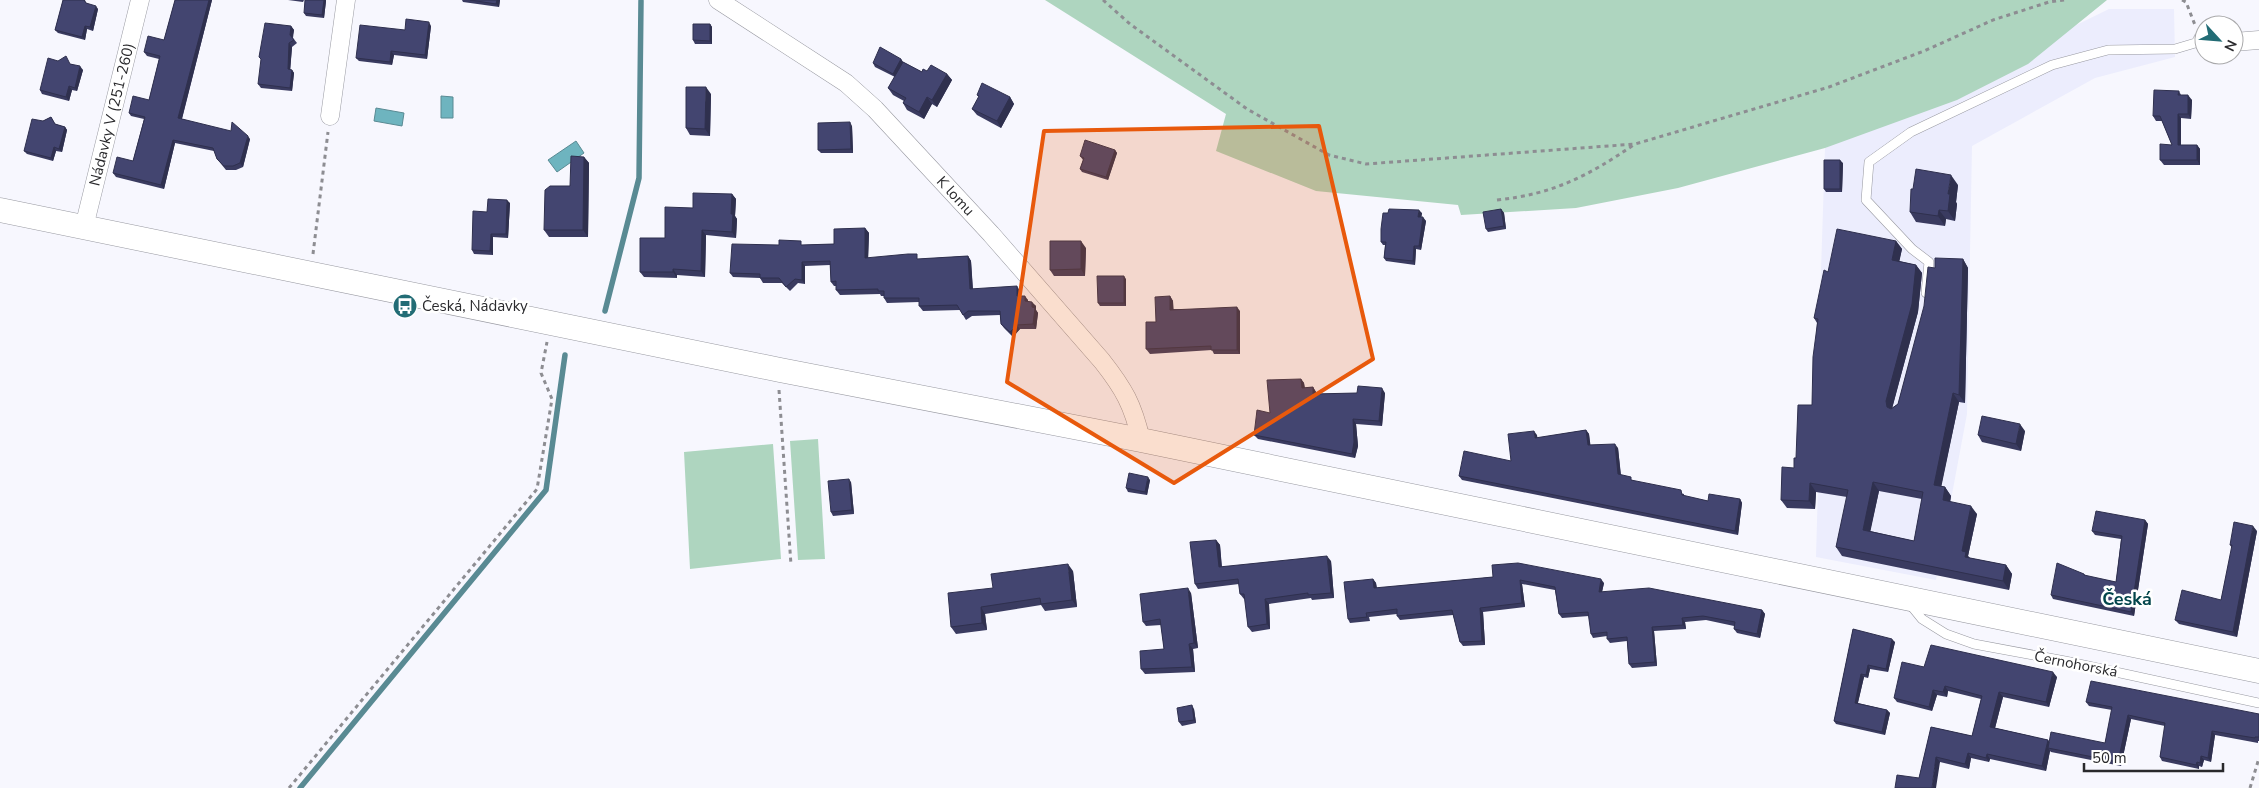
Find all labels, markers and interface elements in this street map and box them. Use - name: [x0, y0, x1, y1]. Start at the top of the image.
- north arrow: [2194, 15, 2244, 65]
- text: N: [2219, 37, 2241, 54]
- street label: Nádavky V (251-260): [85, 41, 139, 188]
- street label: K lomu: [932, 172, 979, 220]
- bus stop icon: Česká, Nádavky: [392, 293, 418, 319]
- place label: Česká, Nádavky: [422, 295, 528, 316]
- district label: Česká: [2102, 587, 2152, 611]
- street label: Černohorská: [2033, 645, 2120, 682]
- scale bar: [2084, 740, 2223, 772]
- text: 50 m: [2092, 748, 2127, 768]

